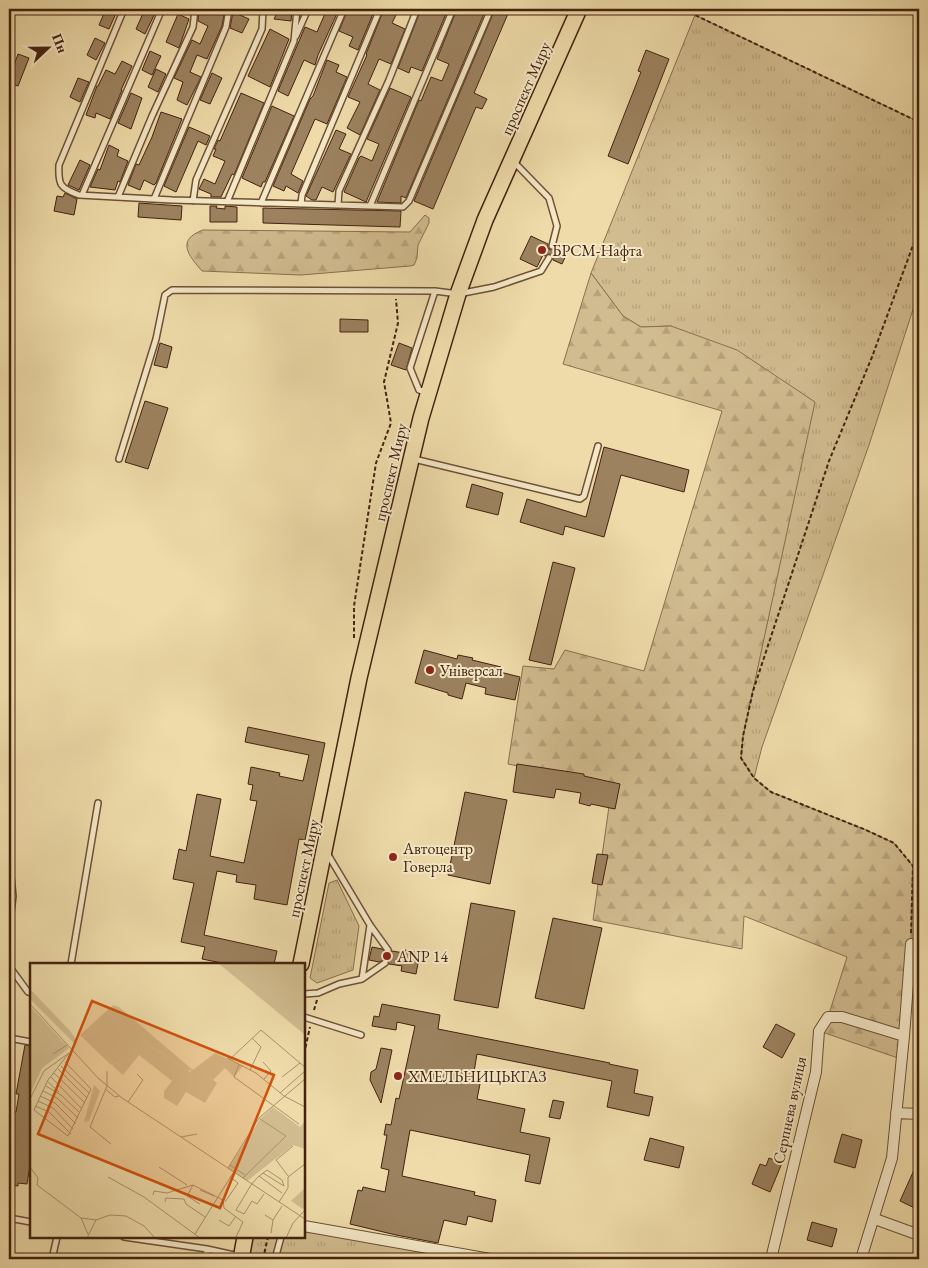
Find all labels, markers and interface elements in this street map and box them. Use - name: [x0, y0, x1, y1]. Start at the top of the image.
- north arrow: [22, 22, 72, 72]
- text: Пн: [48, 31, 72, 55]
- street label: проспект Миру: [496, 37, 556, 138]
- place label: БРСМ-Нафта: [552, 240, 643, 261]
- marker: БРСМ-Нафта: [536, 244, 548, 256]
- street label: проспект Миру: [369, 420, 412, 523]
- place label: Універсал: [439, 660, 503, 681]
- marker: Універсал: [424, 664, 436, 676]
- street label: проспект Миру: [283, 816, 324, 919]
- place label: Автоцентр Говерла: [402, 838, 473, 877]
- marker: Автоцентр Говерла: [387, 851, 399, 863]
- place label: ANP 14: [396, 946, 448, 967]
- marker: ANP 14: [381, 950, 393, 962]
- inset map: [30, 963, 305, 1238]
- street label: Серпнева вулиця: [768, 1054, 811, 1166]
- place label: ХМЕЛЬНИЦЬКГАЗ: [407, 1066, 547, 1087]
- marker: ХМЕЛЬНИЦЬКГАЗ: [392, 1070, 404, 1082]

